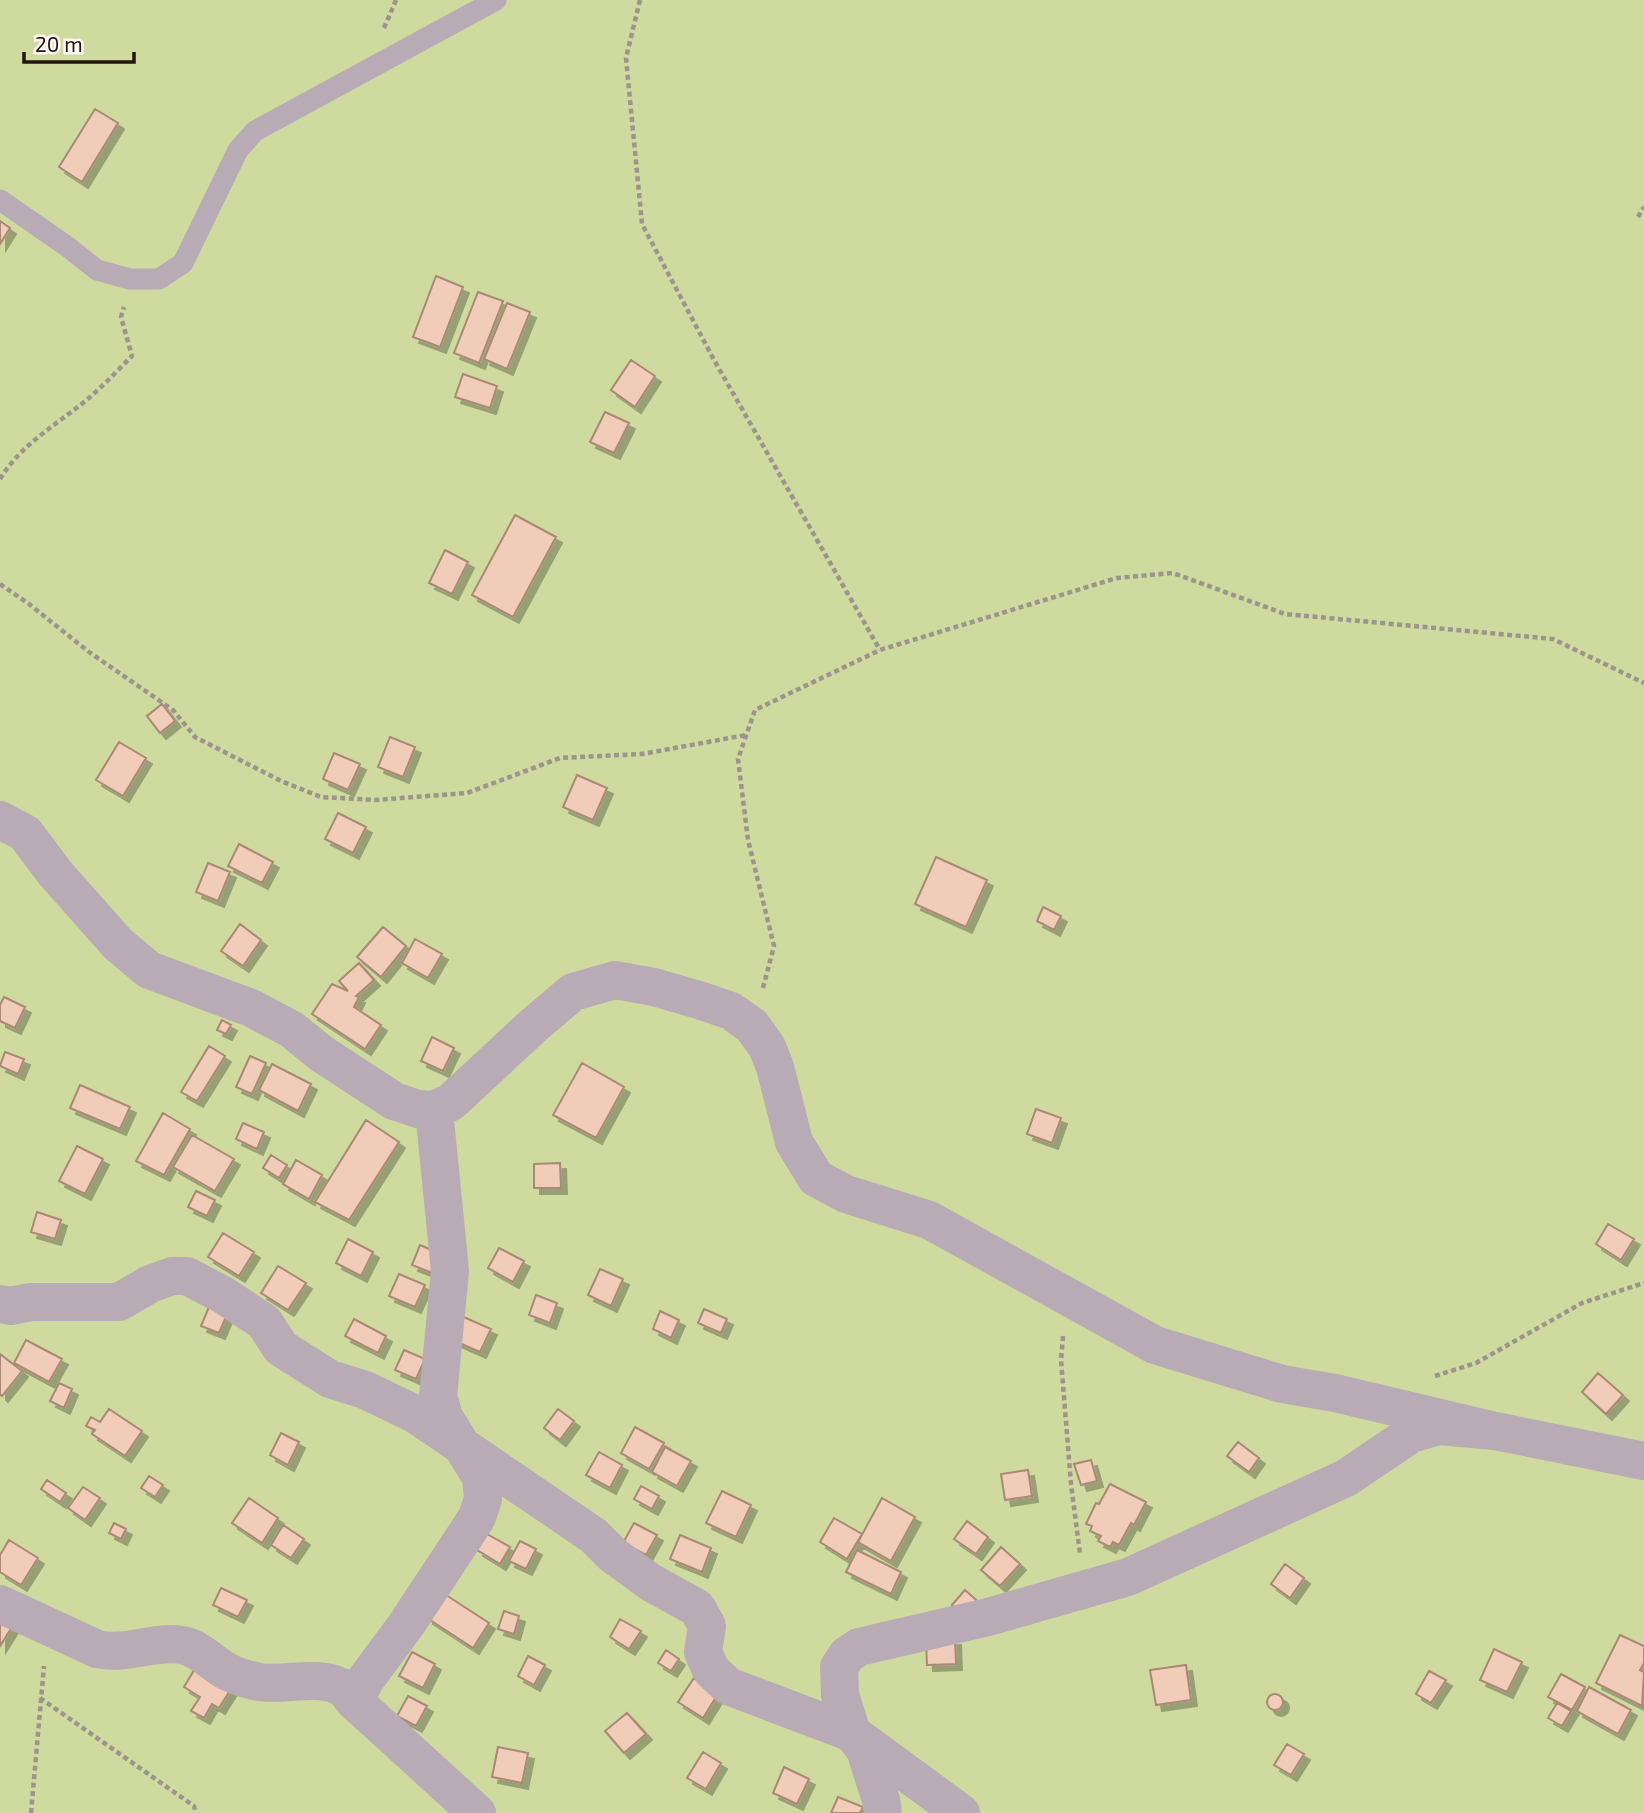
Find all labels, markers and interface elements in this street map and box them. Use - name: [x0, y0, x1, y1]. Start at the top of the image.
- scale bar: [24, 21, 135, 65]
- text: 20 m: [35, 31, 83, 56]

